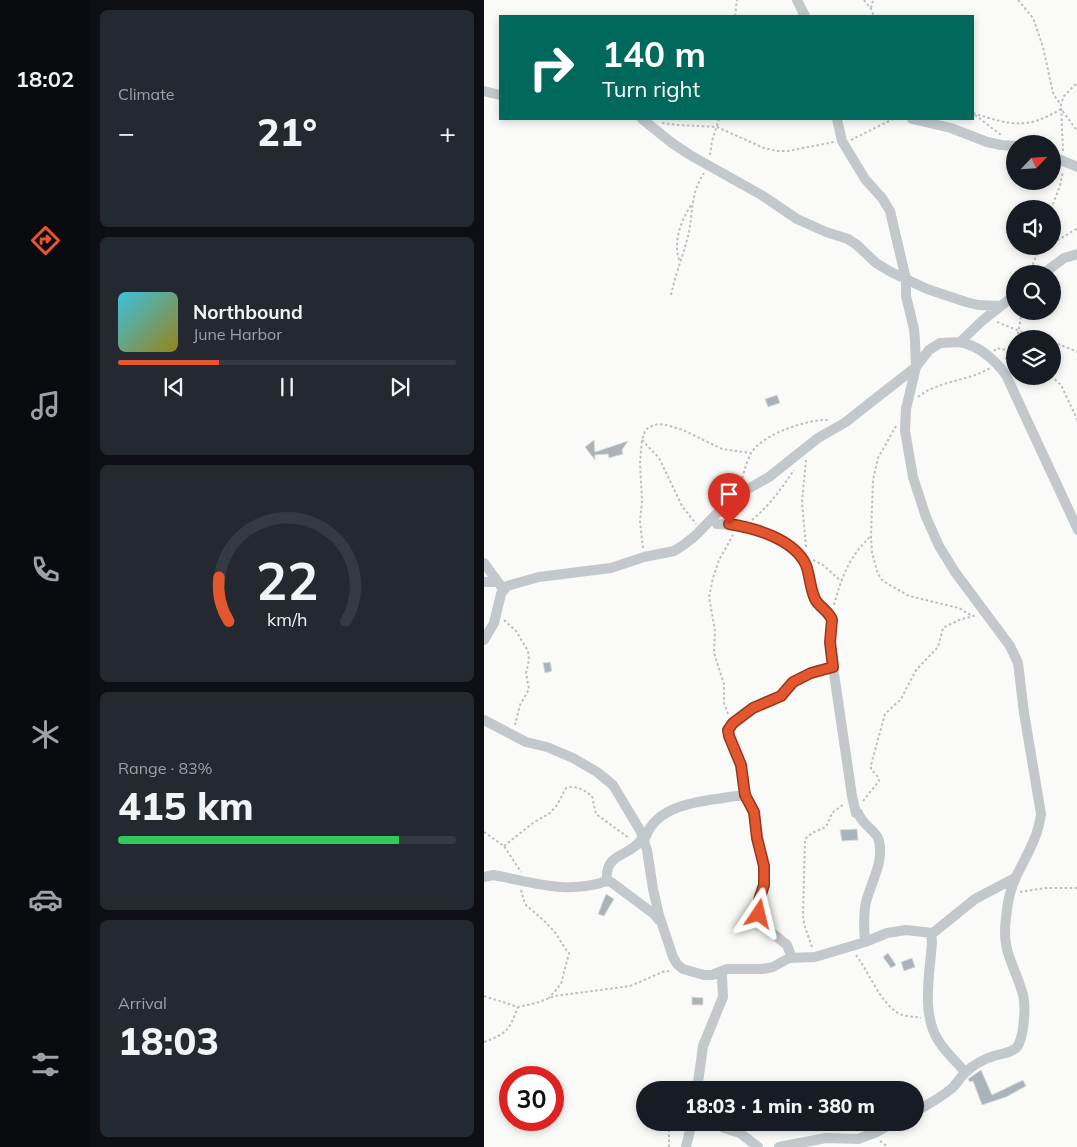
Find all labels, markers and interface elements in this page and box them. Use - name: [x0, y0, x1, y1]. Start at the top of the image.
- text: 140 m: [602, 32, 706, 76]
- icon: right: [519, 35, 584, 100]
- text: 18:02: [16, 65, 74, 93]
- text: Turn right: [602, 75, 700, 103]
- text: Climate: [118, 84, 174, 104]
- text: 21°: [257, 108, 317, 156]
- text: −: [118, 115, 135, 150]
- text: +: [439, 115, 456, 150]
- north arrow: [1006, 135, 1062, 190]
- map controls: [1006, 135, 1061, 385]
- button: sound: [1006, 200, 1061, 255]
- icon: directions: [28, 223, 63, 258]
- button: search: [1006, 265, 1061, 320]
- text: Northbound: [193, 300, 303, 324]
- text: June Harbor: [193, 324, 282, 344]
- button: layers: [1006, 330, 1061, 385]
- icon: previous: [160, 373, 188, 401]
- icon: pause: [273, 373, 301, 401]
- icon: next: [386, 373, 414, 401]
- icon: music: [28, 388, 63, 423]
- pin: [708, 473, 750, 524]
- icon: arrive: [715, 480, 743, 508]
- text: 22: [256, 548, 318, 613]
- icon: phone: [28, 552, 63, 587]
- text: km/h: [267, 608, 307, 630]
- icon: climate: [28, 717, 63, 752]
- text: Range · 83%: [118, 758, 213, 778]
- text: 415 km: [118, 782, 254, 830]
- icon: car: [28, 882, 63, 917]
- position arrow: [732, 887, 784, 939]
- text: Arrival: [118, 993, 167, 1013]
- text: 18:03: [118, 1017, 219, 1065]
- icon: filters: [28, 1047, 63, 1082]
- speed limit sign: 30: [499, 1066, 564, 1131]
- text: 18:03 · 1 min · 380 m: [685, 1094, 875, 1118]

